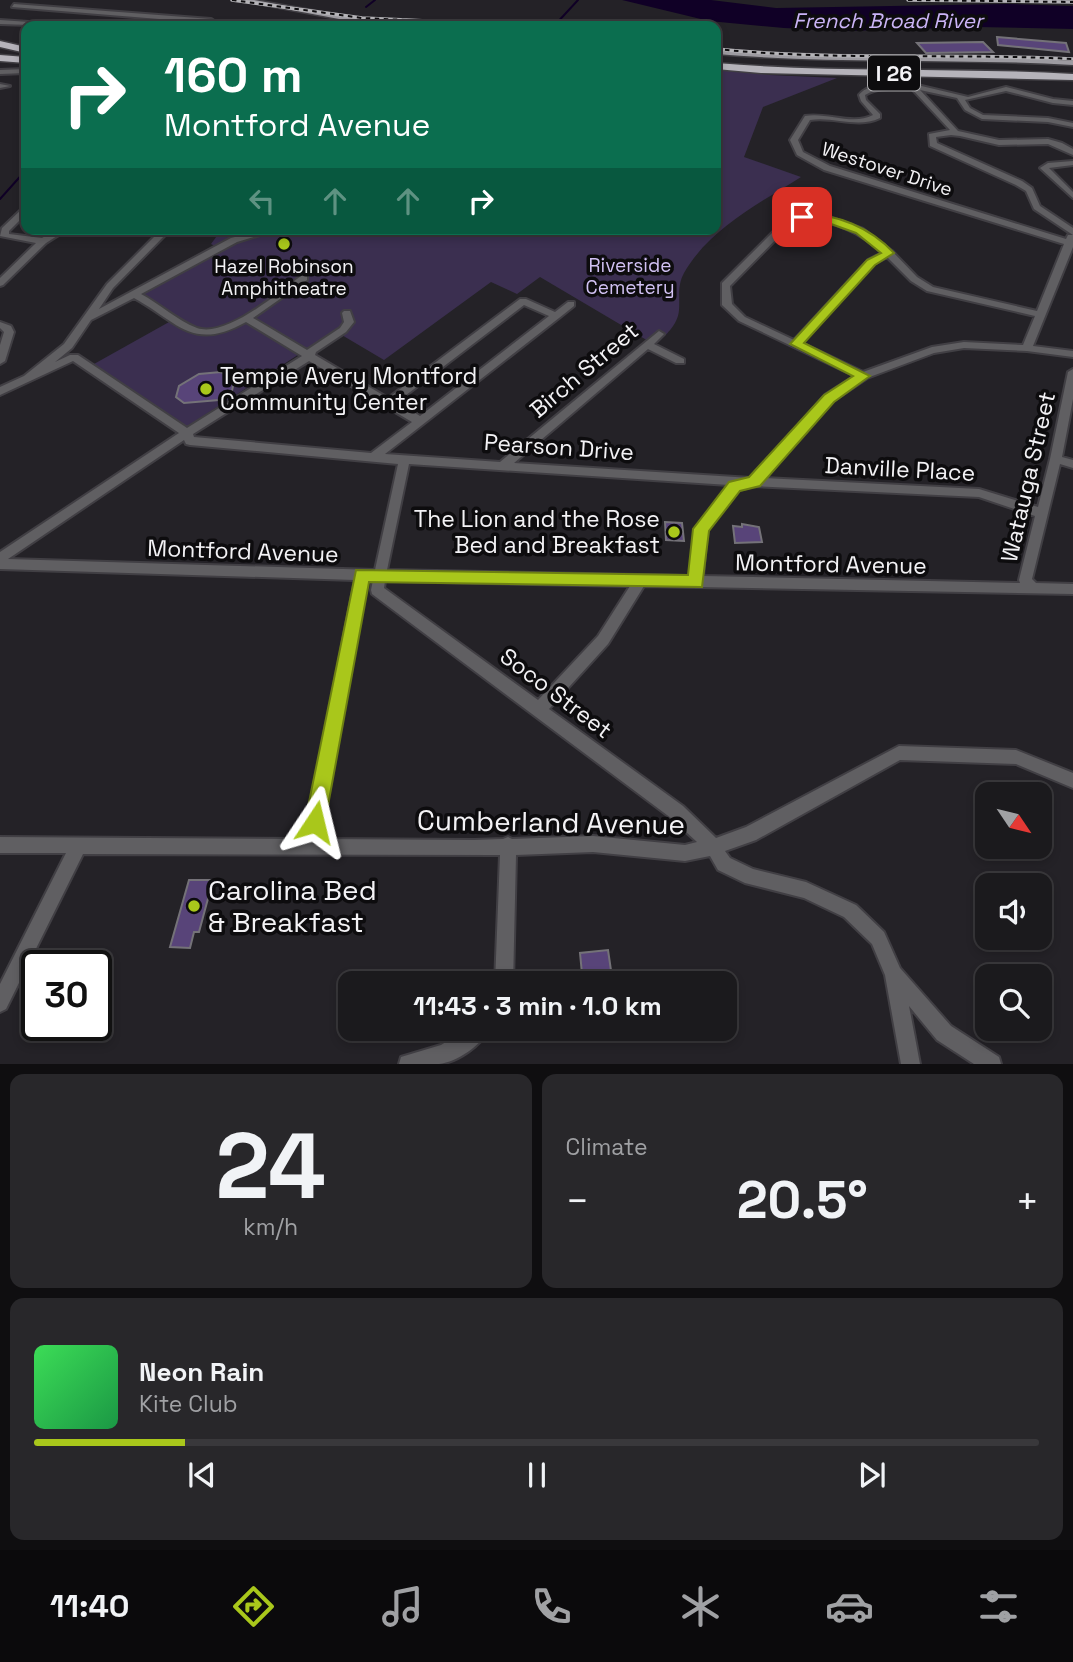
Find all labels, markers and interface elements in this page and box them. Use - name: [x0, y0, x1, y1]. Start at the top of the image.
- water label: French Broad River: [793, 7, 985, 34]
- text: 160 m: [164, 44, 302, 106]
- icon: right: [49, 49, 140, 140]
- road number: I 26: [868, 56, 920, 90]
- text: Montford Avenue: [164, 105, 430, 145]
- street label: Westover Drive: [819, 136, 955, 202]
- icon: left: [243, 182, 281, 220]
- icon: ahead: [316, 182, 354, 220]
- icon: ahead: [389, 182, 427, 220]
- icon: right: [462, 182, 500, 220]
- pin: [772, 187, 832, 247]
- icon: arrive: [783, 198, 821, 236]
- marker: Hazel Robinson Amphitheatre: [276, 236, 292, 252]
- park label: Riverside Cemetery: [585, 253, 675, 300]
- place label: Hazel Robinson Amphitheatre: [214, 254, 354, 301]
- street label: Birch Street: [523, 316, 645, 424]
- place label: Tempie Avery Montford Community Center: [220, 361, 477, 417]
- marker: Tempie Avery Montford Community Center: [198, 381, 214, 397]
- street label: Watauga Street: [994, 389, 1062, 565]
- street label: Pearson Drive: [483, 427, 635, 467]
- street label: Danville Place: [824, 450, 976, 488]
- place label: The Lion and the Rose Bed and Breakfast: [414, 504, 660, 560]
- marker: The Lion and the Rose Bed and Breakfast: [666, 524, 682, 540]
- street label: Montford Avenue: [147, 533, 339, 569]
- street label: Montford Avenue: [735, 547, 927, 581]
- street label: Soco Street: [494, 641, 618, 745]
- north arrow: [975, 782, 1052, 859]
- map controls: [975, 782, 1052, 1041]
- position arrow: [278, 785, 352, 859]
- street label: Cumberland Avenue: [417, 802, 685, 842]
- place label: Carolina Bed & Breakfast: [208, 872, 377, 940]
- button: sound: [975, 873, 1052, 950]
- marker: Carolina Bed & Breakfast: [186, 898, 202, 914]
- speed limit sign: 30: [21, 950, 112, 1041]
- button: search: [975, 964, 1052, 1041]
- text: 11:43 · 3 min · 1.0 km: [413, 989, 662, 1023]
- text: 24: [216, 1108, 326, 1225]
- text: Climate: [566, 1132, 648, 1162]
- text: 20.5°: [737, 1167, 868, 1233]
- text: −: [566, 1177, 589, 1225]
- text: +: [1015, 1177, 1039, 1225]
- text: km/h: [243, 1212, 298, 1242]
- text: Neon Rain: [139, 1355, 264, 1389]
- text: Kite Club: [139, 1389, 238, 1419]
- icon: previous: [183, 1456, 221, 1494]
- icon: pause: [518, 1456, 556, 1494]
- icon: next: [853, 1456, 891, 1494]
- icon: directions: [229, 1582, 278, 1631]
- icon: music: [378, 1582, 427, 1631]
- icon: phone: [527, 1582, 576, 1631]
- icon: climate: [676, 1582, 725, 1631]
- icon: car: [825, 1582, 874, 1631]
- icon: filters: [974, 1582, 1023, 1631]
- text: 11:40: [50, 1586, 130, 1626]

